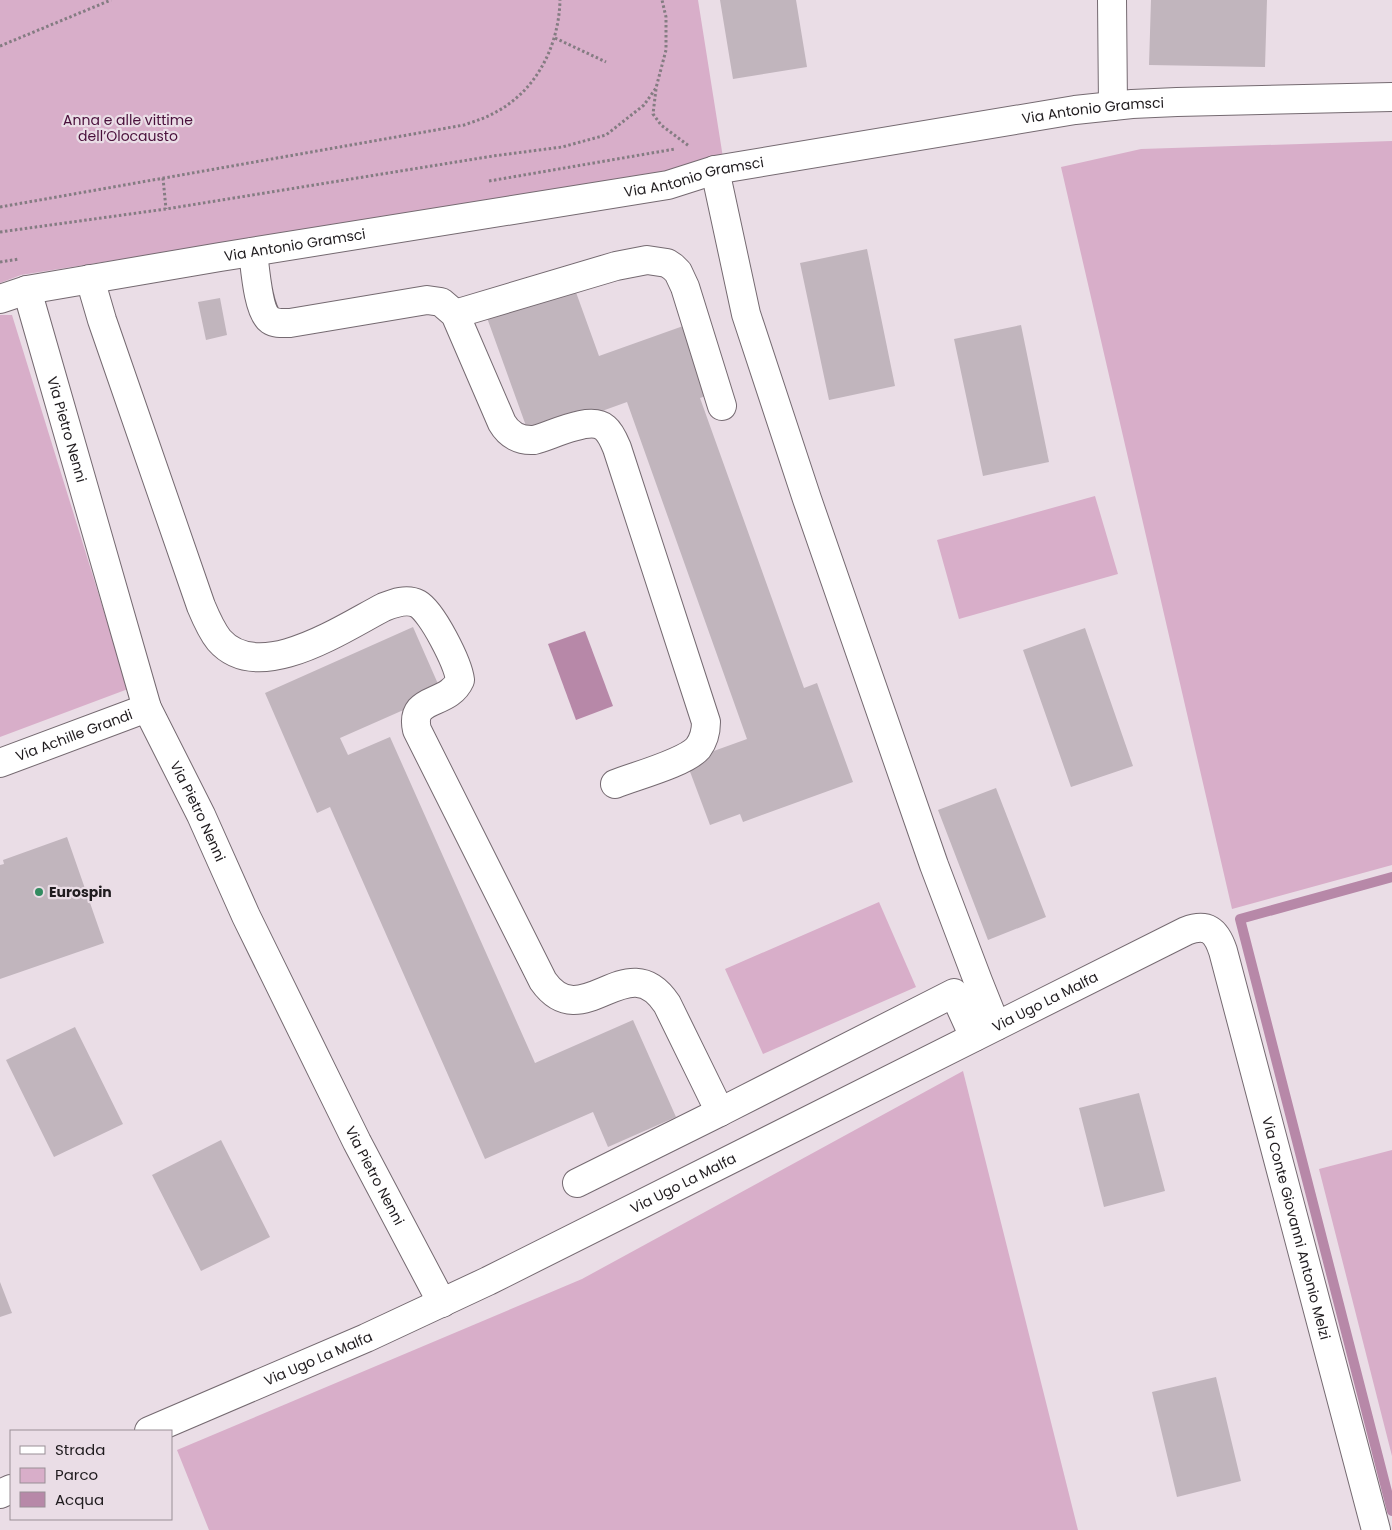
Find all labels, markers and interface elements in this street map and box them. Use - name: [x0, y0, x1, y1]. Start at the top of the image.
- street label: Via Antonio Gramsci: [1020, 93, 1164, 129]
- park label: Anna e alle vittime dell’Olocausto: [63, 110, 193, 146]
- street label: Via Antonio Gramsci: [622, 152, 765, 202]
- street label: Via Antonio Gramsci: [223, 224, 367, 266]
- street label: Via Pietro Nenni: [42, 374, 92, 485]
- street label: Via Achille Grandi: [13, 704, 135, 766]
- street label: Via Pietro Nenni: [165, 757, 230, 865]
- place label: Eurospin: [49, 882, 112, 902]
- marker: Eurospin: [33, 886, 45, 898]
- street label: Via Ugo La Malfa: [989, 967, 1102, 1037]
- street label: Via Conte Giovanni Antonio Melzi: [1257, 1114, 1335, 1342]
- street label: Via Pietro Nenni: [341, 1123, 409, 1229]
- street label: Via Ugo La Malfa: [627, 1148, 739, 1218]
- street label: Via Ugo La Malfa: [261, 1326, 376, 1391]
- legend: [10, 1430, 172, 1520]
- text: Strada: [55, 1439, 105, 1460]
- text: Parco: [55, 1464, 98, 1485]
- text: Acqua: [55, 1489, 104, 1510]

